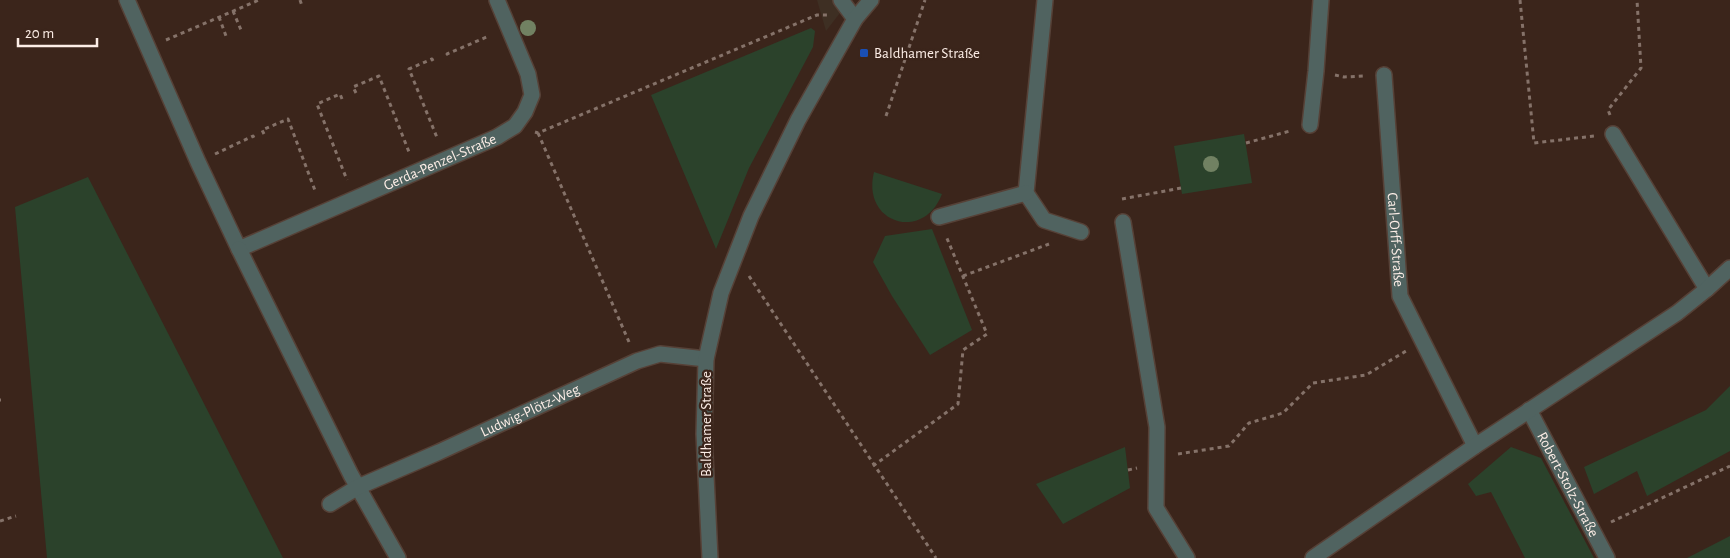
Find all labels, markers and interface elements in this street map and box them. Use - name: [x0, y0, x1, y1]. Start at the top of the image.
- scale bar: [18, 15, 96, 47]
- text: 20 m: [25, 26, 54, 41]
- place label: Baldhamer Straße: [874, 46, 980, 61]
- marker: Baldhamer Straße: [858, 47, 870, 59]
- street label: Gerda-Penzel-Straße: [381, 131, 498, 193]
- street label: Carl-Orff-Straße: [1385, 192, 1407, 287]
- street label: Baldhamer Straße: [699, 371, 714, 477]
- street label: Ludwig-Plötz-Weg: [478, 381, 582, 439]
- street label: Robert-Stolz-Straße: [1534, 429, 1602, 539]

